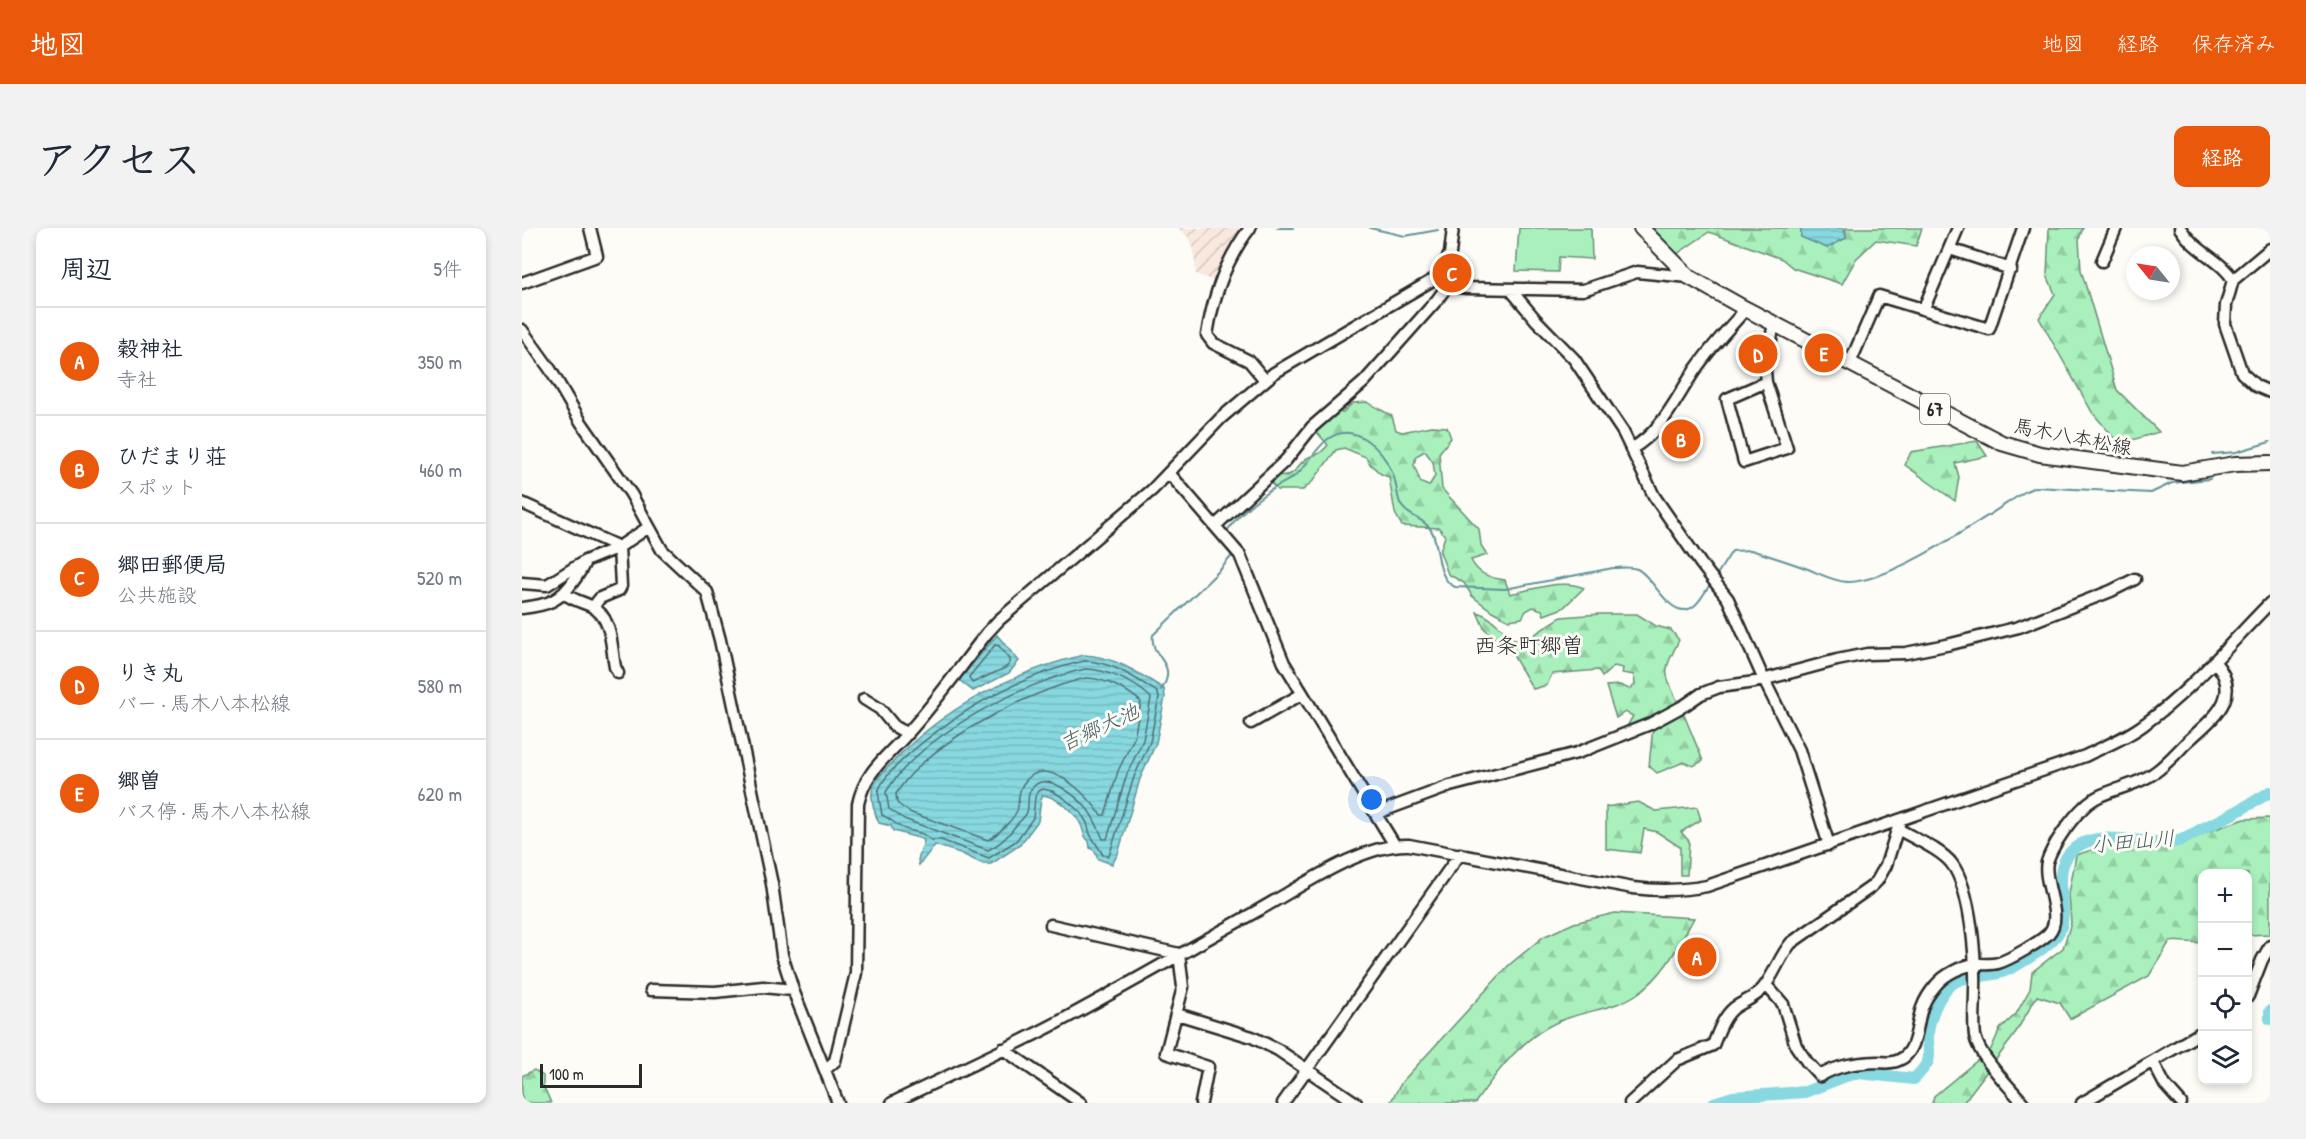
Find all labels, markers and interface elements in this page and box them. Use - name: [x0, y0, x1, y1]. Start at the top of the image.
- text: 地図: [30, 25, 86, 63]
- text: 地図: [2042, 29, 2084, 58]
- text: 経路: [2117, 29, 2159, 58]
- text: 保存済み: [2192, 29, 2276, 58]
- button: 経路: [2174, 126, 2270, 187]
- text: アクセス: [36, 130, 201, 187]
- north arrow: [2126, 246, 2180, 300]
- pin: C: [1432, 250, 1472, 296]
- text: 周辺: [60, 251, 112, 286]
- text: 5件: [434, 255, 462, 282]
- pin: E: [1804, 330, 1844, 376]
- pin: D: [1738, 332, 1778, 376]
- text: 穀神社: [117, 333, 183, 363]
- text: A: [75, 348, 84, 375]
- text: 350 m: [417, 348, 462, 375]
- text: 寺社: [117, 365, 157, 392]
- road number: 67: [1920, 394, 1950, 424]
- street label: 馬木八本松線: [2012, 411, 2134, 461]
- pin: B: [1662, 416, 1700, 462]
- text: ひだまり荘: [117, 441, 227, 471]
- text: B: [74, 456, 85, 483]
- text: 460 m: [419, 456, 462, 483]
- text: スポット: [117, 473, 197, 500]
- text: 郷田郵便局: [117, 549, 227, 579]
- text: C: [74, 564, 85, 591]
- text: 520 m: [417, 564, 462, 591]
- text: 公共施設: [117, 581, 197, 608]
- district label: 西条町郷曽: [1474, 630, 1584, 660]
- text: りき丸: [117, 657, 183, 687]
- text: D: [75, 672, 84, 699]
- text: 580 m: [418, 672, 462, 699]
- text: バー · 馬木八本松線: [117, 689, 290, 716]
- water label: 吉郷大池: [1055, 696, 1144, 758]
- text: 郷曽: [117, 765, 161, 795]
- text: E: [75, 780, 84, 807]
- text: 620 m: [418, 780, 462, 807]
- your location: [1357, 785, 1386, 814]
- text: バス停 · 馬木八本松線: [117, 797, 310, 824]
- water label: 小田山川: [2090, 823, 2176, 859]
- map controls: [2198, 869, 2252, 1085]
- button: +: [2198, 869, 2252, 923]
- button: −: [2198, 923, 2252, 977]
- pin: A: [1678, 934, 1716, 980]
- button: locate: [2198, 977, 2252, 1031]
- button: layers: [2198, 1031, 2252, 1085]
- scale bar: [540, 1061, 642, 1088]
- text: 100 m: [549, 1063, 584, 1085]

